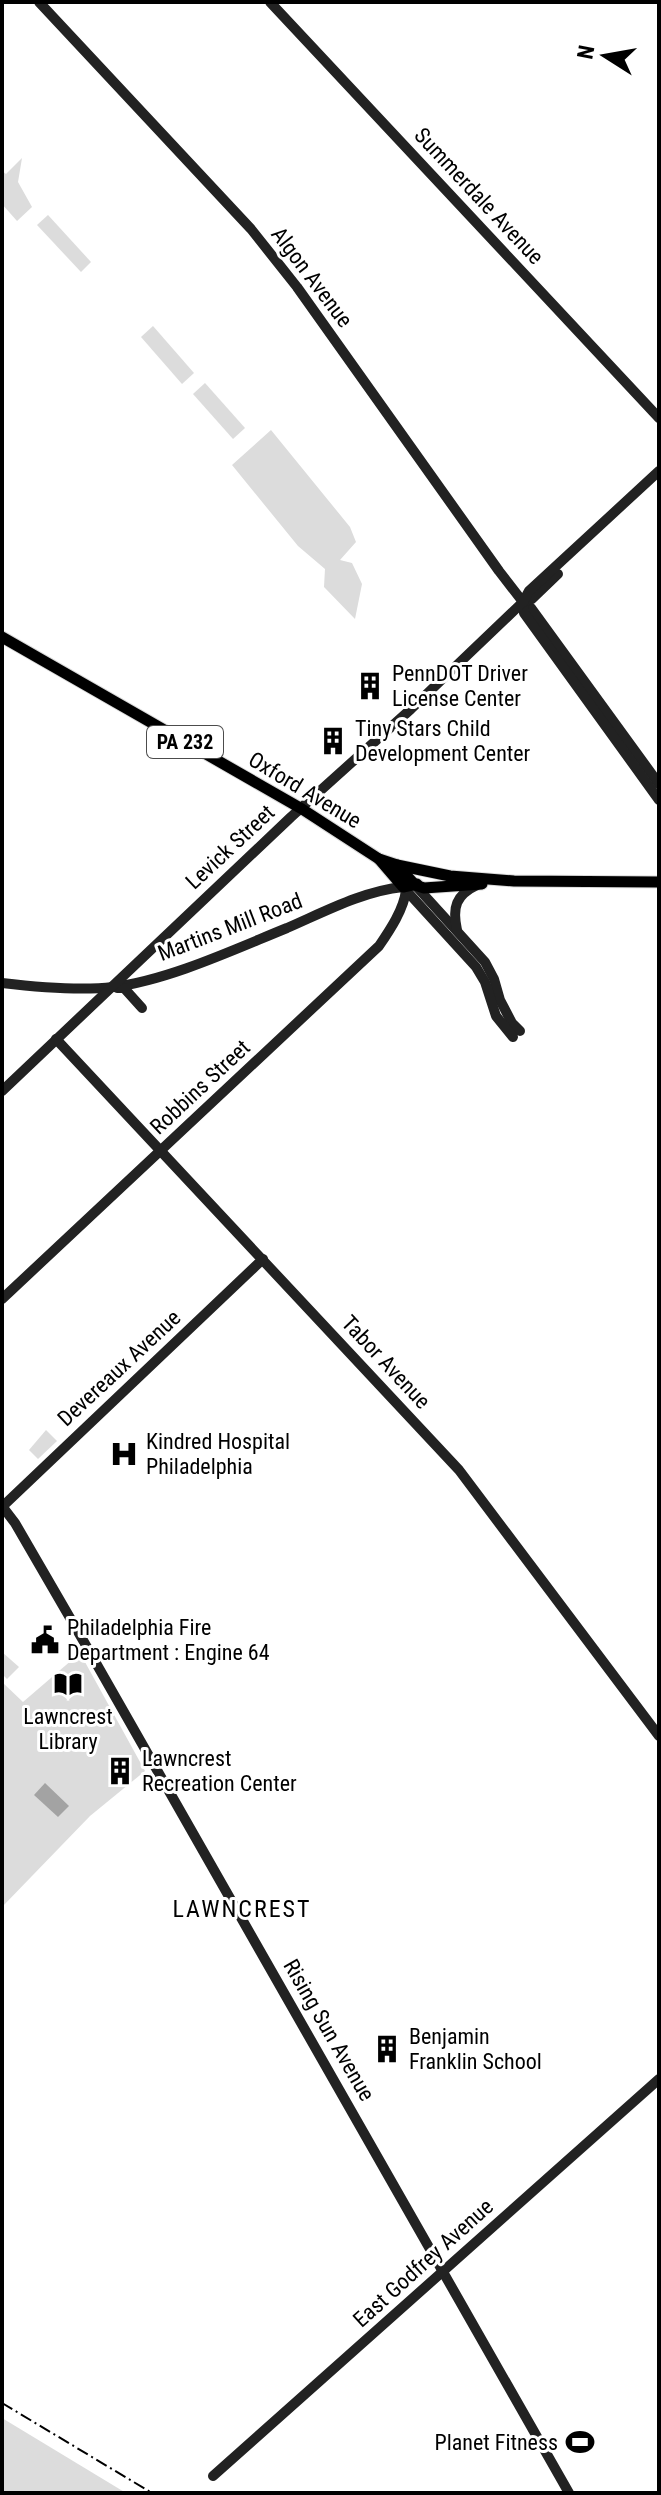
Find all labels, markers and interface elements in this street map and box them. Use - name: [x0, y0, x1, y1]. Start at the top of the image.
- north arrow: [565, 16, 645, 96]
- text: N: [572, 43, 599, 61]
- street label: Summerdale Avenue: [409, 123, 549, 269]
- street label: Algon Avenue: [266, 222, 358, 332]
- place label: PennDOT Driver License Center: [392, 661, 528, 711]
- building icon: PennDOT Driver License Center: [355, 671, 385, 701]
- place label: Tiny Stars Child Development Center: [355, 716, 531, 766]
- road number: PA 232: [147, 726, 223, 758]
- building icon: Tiny Stars Child Development Center: [318, 726, 348, 756]
- street label: Oxford Avenue: [244, 747, 366, 833]
- street label: Levick Street: [181, 800, 279, 894]
- street label: Martins Mill Road: [154, 888, 306, 966]
- street label: Robbins Street: [145, 1035, 255, 1139]
- street label: Devereaux Avenue: [53, 1305, 185, 1431]
- street label: Tabor Avenue: [337, 1310, 435, 1414]
- place label: Kindred Hospital Philadelphia: [146, 1429, 290, 1479]
- hospital icon: Kindred Hospital Philadelphia: [109, 1439, 139, 1469]
- place label: Philadelphia Fire Department : Engine 64: [67, 1615, 270, 1665]
- public building icon: Philadelphia Fire Department : Engine 64: [30, 1625, 60, 1655]
- library icon: Lawncrest Library: [53, 1669, 83, 1699]
- place label: Lawncrest Library: [23, 1704, 113, 1754]
- place label: Lawncrest Recreation Center: [142, 1746, 297, 1796]
- building icon: Lawncrest Recreation Center: [105, 1756, 135, 1786]
- district label: LAWNCREST: [172, 1895, 312, 1923]
- street label: Rising Sun Avenue: [278, 1955, 380, 2105]
- place label: Benjamin Franklin School: [409, 2024, 542, 2074]
- building icon: Benjamin Franklin School: [372, 2034, 402, 2064]
- street label: East Godfrey Avenue: [348, 2194, 498, 2332]
- sports icon: Planet Fitness: [565, 2427, 595, 2457]
- place label: Planet Fitness: [435, 2430, 558, 2455]

